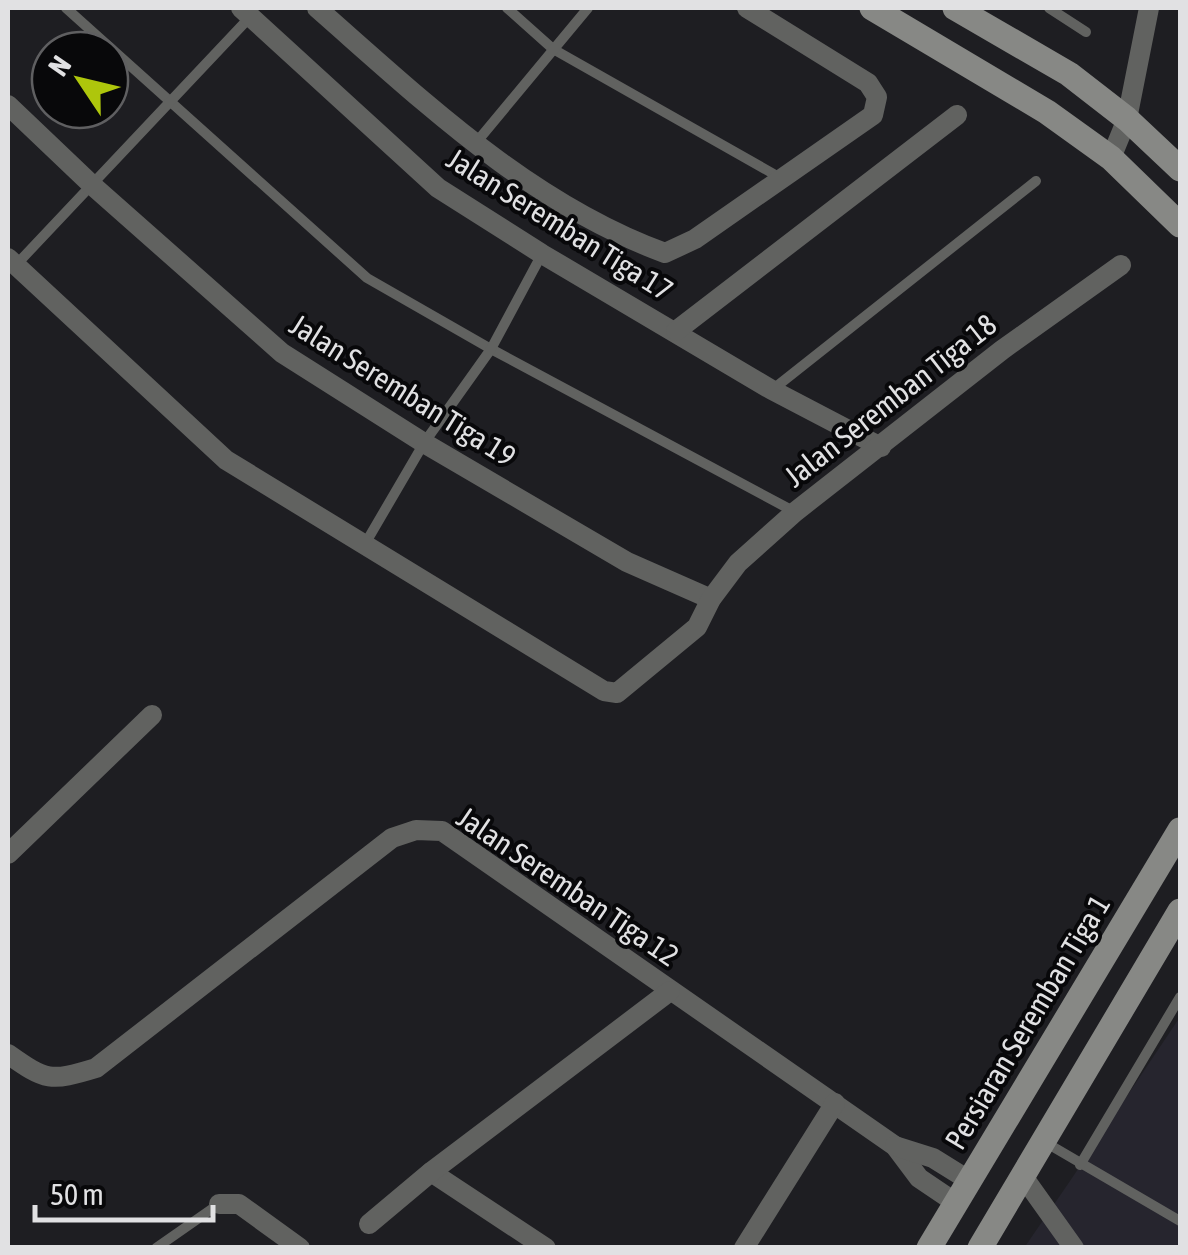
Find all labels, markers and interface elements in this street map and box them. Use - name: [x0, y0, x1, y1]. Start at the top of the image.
- north arrow: [30, 30, 130, 130]
- text: N: [42, 50, 77, 82]
- street label: Jalan Seremban Tiga 17: [441, 141, 679, 307]
- street label: Jalan Seremban Tiga 19: [284, 307, 522, 473]
- street label: Jalan Seremban Tiga 18: [777, 307, 1003, 493]
- street label: Jalan Seremban Tiga 12: [451, 799, 685, 973]
- street label: Persiaran Seremban Tiga 1: [938, 889, 1116, 1155]
- scale bar: [35, 1160, 212, 1222]
- text: 50 m: [50, 1177, 104, 1211]

